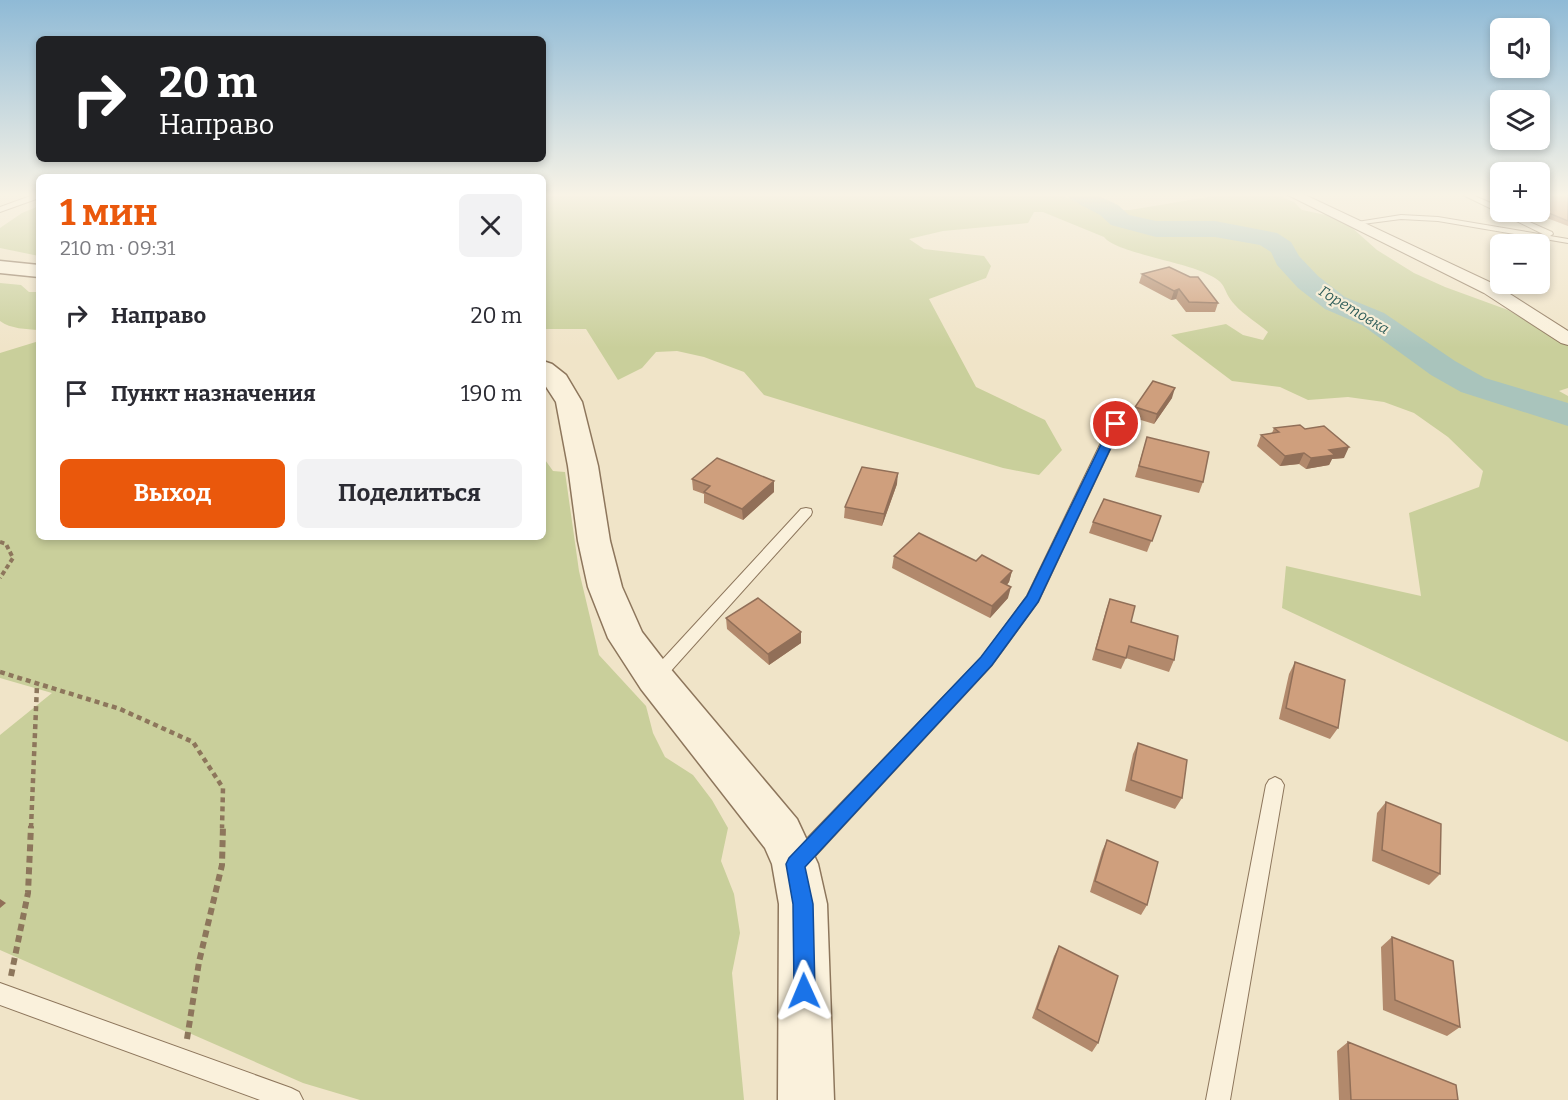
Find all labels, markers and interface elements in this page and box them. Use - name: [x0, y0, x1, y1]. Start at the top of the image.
- map controls: [1490, 18, 1550, 294]
- button: sound: [1490, 18, 1550, 78]
- text: 20 m: [159, 58, 257, 108]
- icon: right: [60, 60, 138, 138]
- button: layers: [1490, 90, 1550, 150]
- text: Направо: [159, 109, 274, 141]
- button: +: [1490, 162, 1550, 222]
- text: 1 мин: [60, 191, 158, 235]
- button: close: [459, 194, 522, 257]
- button: −: [1490, 234, 1550, 294]
- text: 210 m · 09:31: [60, 236, 175, 260]
- water label: Горетовка: [1316, 282, 1392, 338]
- icon: right: [60, 299, 93, 332]
- text: Направо: [111, 302, 206, 329]
- text: 20 m: [471, 302, 522, 329]
- icon: arrive: [60, 377, 93, 410]
- text: Пункт назначения: [111, 380, 316, 407]
- text: 190 m: [461, 380, 522, 407]
- pin: [1090, 398, 1141, 449]
- icon: arrive: [1099, 407, 1132, 440]
- button: Выход: [60, 459, 285, 528]
- button: Поделиться: [297, 459, 522, 528]
- position arrow: [772, 959, 836, 1023]

